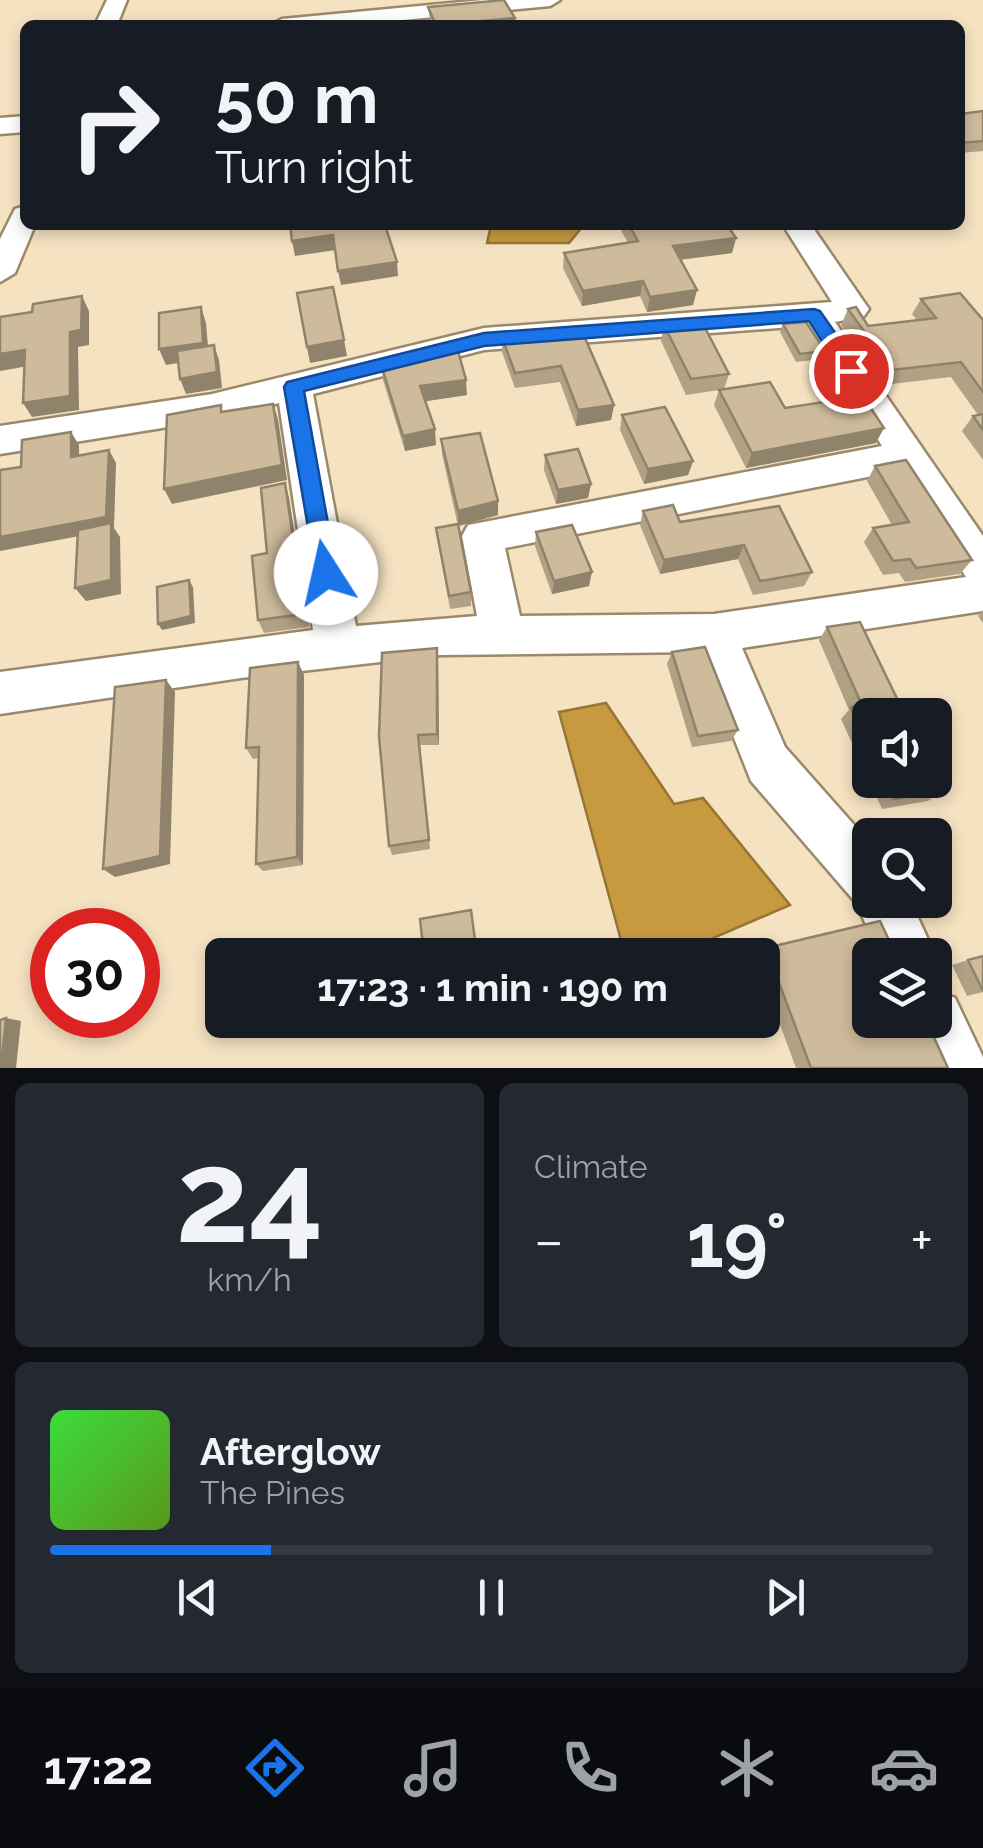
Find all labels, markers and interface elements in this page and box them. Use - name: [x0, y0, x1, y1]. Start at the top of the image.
- text: 50 m: [215, 57, 379, 139]
- icon: right: [50, 60, 180, 190]
- text: Turn right: [215, 141, 413, 194]
- pin: [809, 329, 894, 414]
- icon: arrive: [824, 344, 879, 399]
- position arrow: [274, 521, 378, 625]
- map controls: [852, 698, 952, 1038]
- button: sound: [852, 698, 952, 798]
- button: search: [852, 818, 952, 918]
- speed limit sign: 30: [30, 908, 160, 1038]
- button: layers: [852, 938, 952, 1038]
- text: 17:23 · 1 min · 190 m: [317, 965, 668, 1010]
- text: 24: [176, 1120, 323, 1272]
- text: Climate: [534, 1148, 648, 1185]
- text: 19°: [687, 1196, 787, 1285]
- text: −: [534, 1208, 564, 1273]
- text: +: [910, 1208, 933, 1273]
- text: km/h: [207, 1261, 292, 1298]
- text: Afterglow: [200, 1429, 381, 1474]
- text: The Pines: [200, 1474, 345, 1511]
- icon: previous: [170, 1570, 225, 1625]
- icon: pause: [464, 1570, 519, 1625]
- icon: next: [758, 1570, 813, 1625]
- icon: directions: [240, 1733, 310, 1803]
- icon: music: [398, 1733, 468, 1803]
- icon: phone: [555, 1733, 625, 1803]
- icon: climate: [712, 1733, 782, 1803]
- icon: car: [869, 1733, 939, 1803]
- text: 17:22: [44, 1742, 153, 1795]

